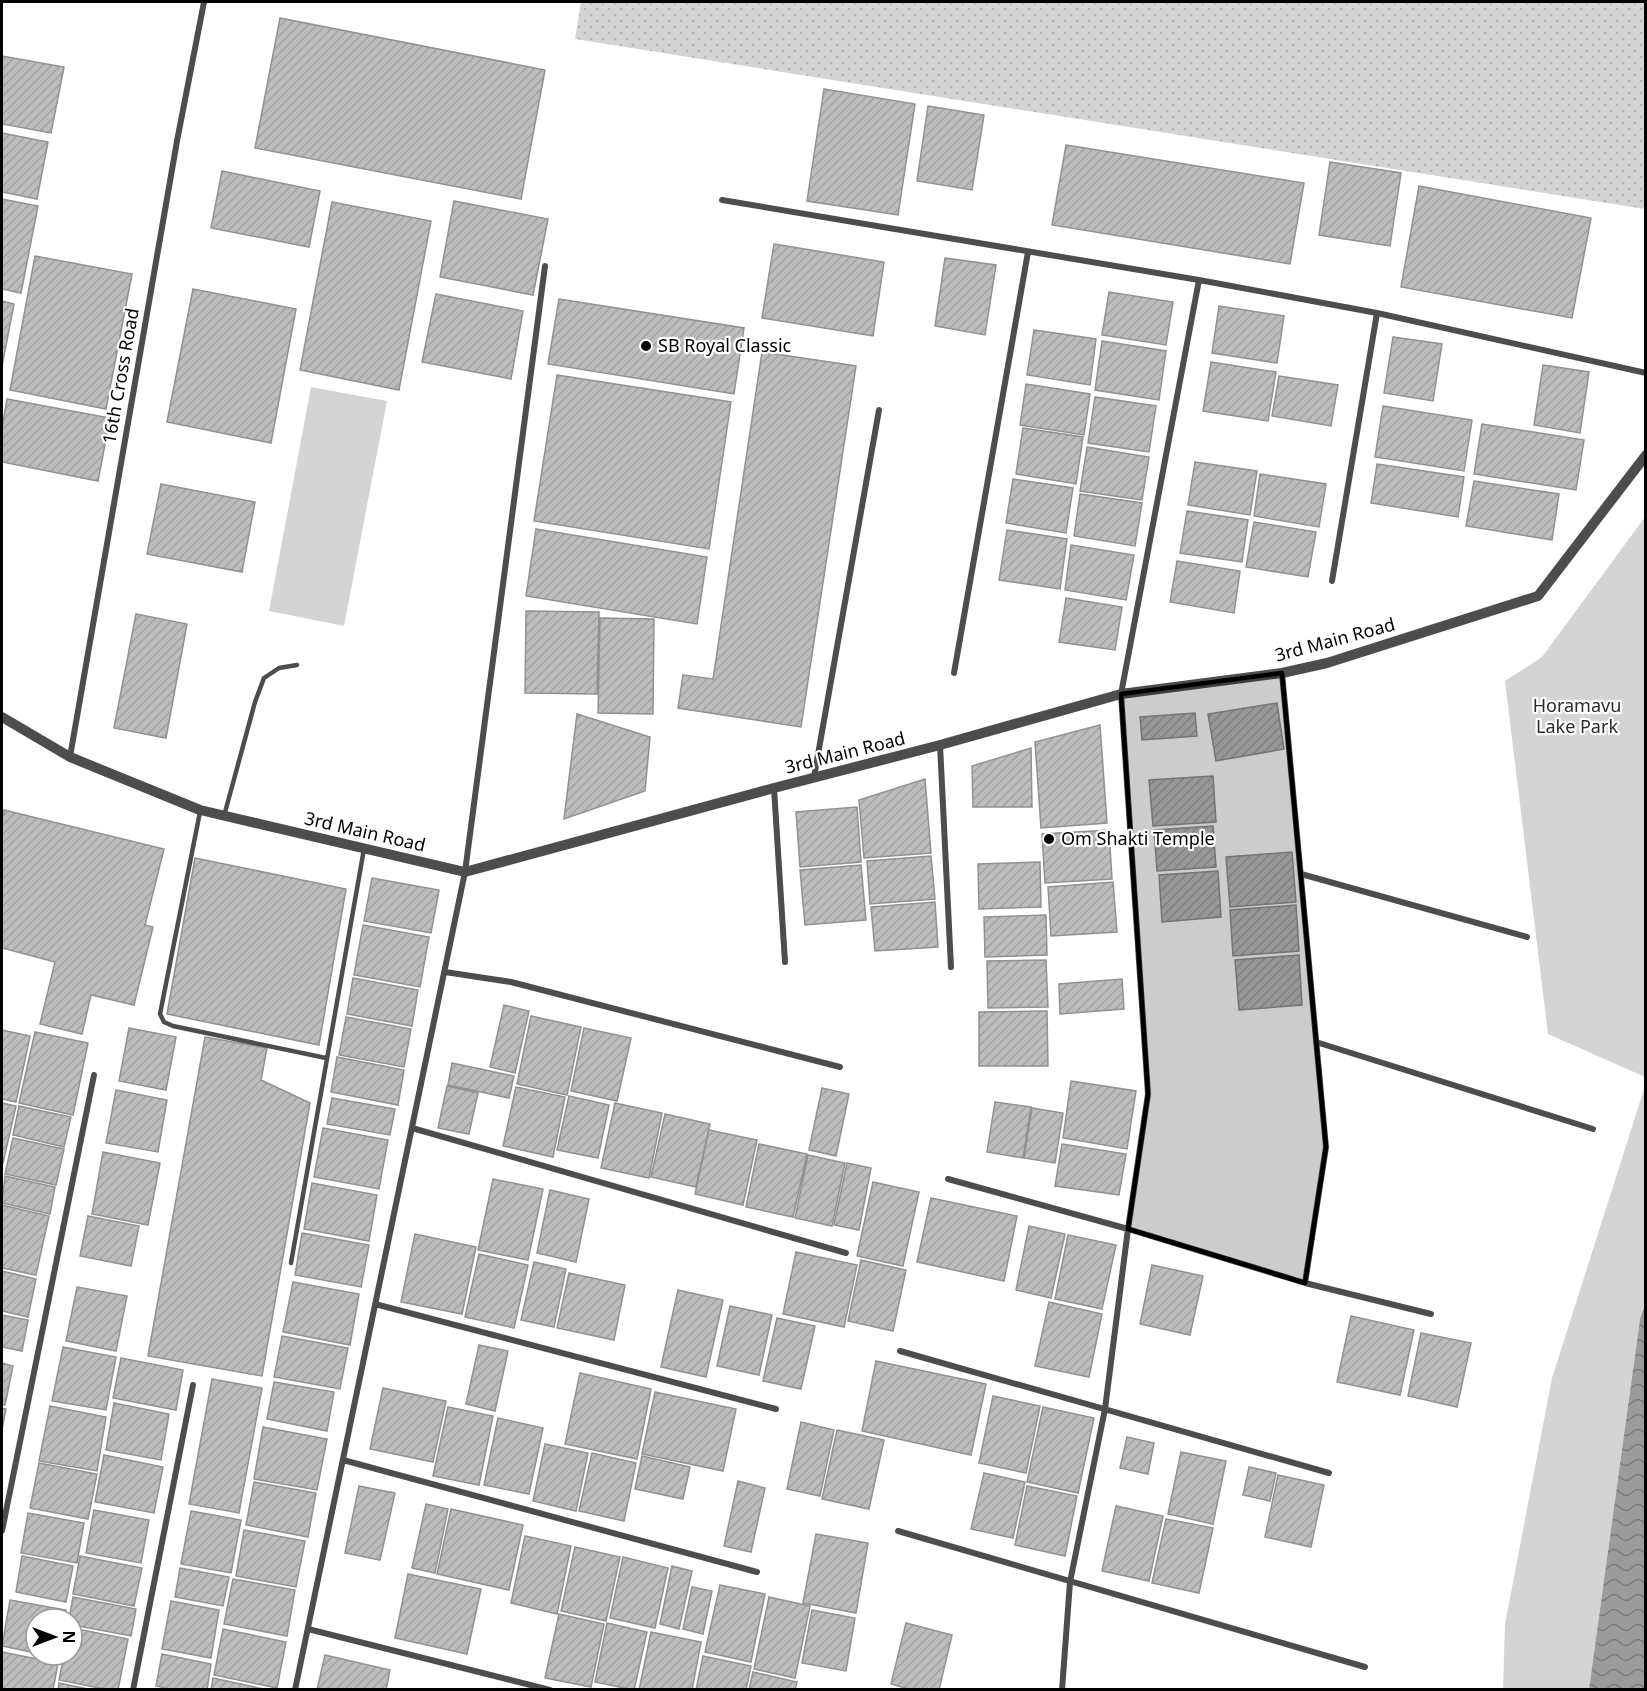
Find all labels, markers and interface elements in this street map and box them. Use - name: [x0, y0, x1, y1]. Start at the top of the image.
- street label: 16th Cross Road: [96, 306, 144, 446]
- place label: SB Royal Classic: [658, 333, 792, 357]
- marker: SB Royal Classic: [639, 339, 653, 353]
- street label: 3rd Main Road: [1272, 611, 1397, 667]
- park label: Horamavu Lake Park: [1533, 693, 1621, 738]
- street label: 3rd Main Road: [782, 725, 907, 779]
- street label: 3rd Main Road: [302, 805, 428, 857]
- place label: Om Shakti Temple: [1061, 826, 1215, 850]
- marker: Om Shakti Temple: [1042, 832, 1056, 846]
- north arrow: [24, 1607, 84, 1667]
- text: N: [58, 1630, 80, 1644]

